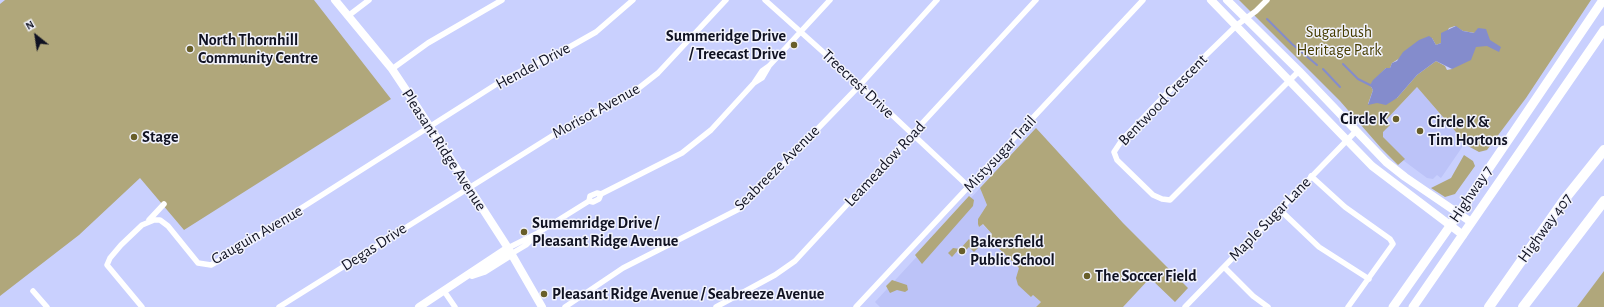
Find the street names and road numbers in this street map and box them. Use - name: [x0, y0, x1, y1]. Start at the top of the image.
- street label: Hendel Drive: [492, 38, 574, 94]
- street label: Treecrest Drive: [818, 46, 898, 122]
- street label: Bentwood Crescent: [1115, 50, 1211, 150]
- street label: Morisot Avenue: [549, 79, 643, 143]
- street label: Pleasant Ridge Avenue: [397, 85, 491, 215]
- street label: Mistysugar Trail: [960, 112, 1040, 196]
- street label: Leameadow Road: [841, 117, 929, 211]
- street label: Seabreeze Avenue: [730, 121, 824, 215]
- street label: Highway 7: [1445, 162, 1497, 226]
- street label: Maple Sugar Lane: [1225, 173, 1315, 265]
- street label: Highway 407: [1514, 190, 1576, 266]
- street label: Gauguin Avenue: [208, 201, 306, 269]
- street label: Degas Drive: [338, 219, 410, 275]

